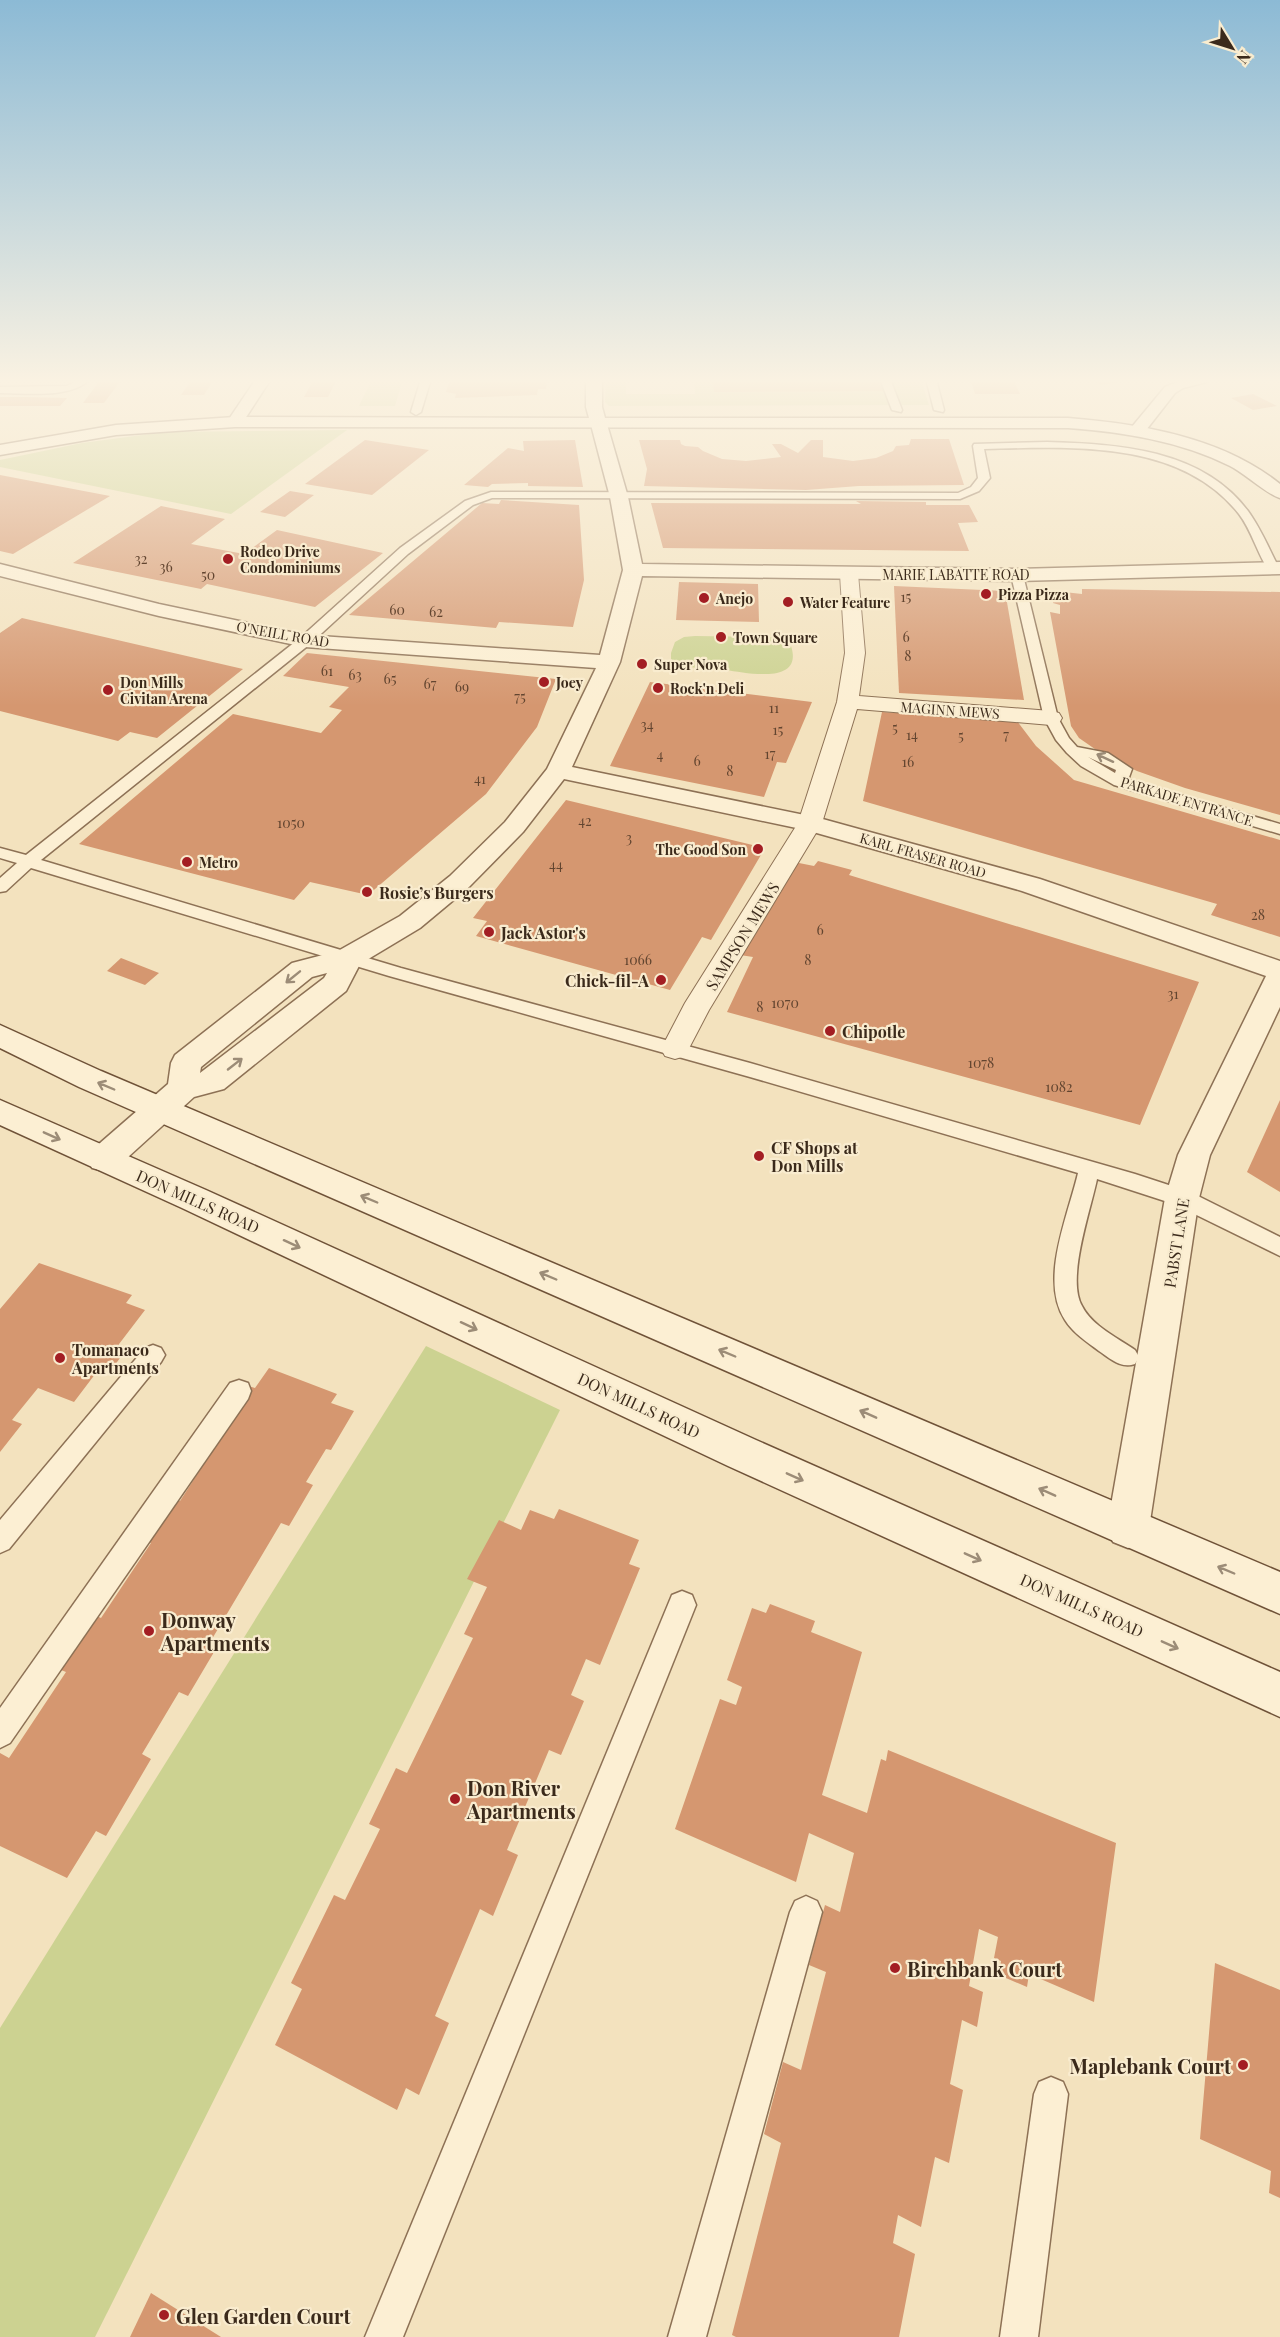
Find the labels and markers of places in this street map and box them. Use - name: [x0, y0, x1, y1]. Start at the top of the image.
- place label: Rodeo Drive Condominiums: [240, 542, 340, 577]
- marker: Rodeo Drive Condominiums: [221, 552, 235, 566]
- place label: Pizza Pizza: [998, 585, 1070, 604]
- marker: Pizza Pizza: [979, 587, 993, 601]
- place label: Anejo: [715, 589, 753, 608]
- marker: Anejo: [697, 591, 711, 605]
- place label: Water Feature: [799, 593, 890, 612]
- marker: Water Feature: [781, 595, 795, 609]
- place label: Town Square: [733, 628, 818, 647]
- marker: Town Square: [714, 630, 728, 644]
- place label: Super Nova: [654, 655, 728, 674]
- marker: Super Nova: [635, 657, 649, 671]
- place label: Don Mills Civitan Arena: [120, 673, 208, 708]
- place label: Joey: [555, 673, 584, 692]
- marker: Joey: [537, 675, 551, 689]
- place label: Rock'n Deli: [670, 679, 745, 698]
- marker: Rock'n Deli: [651, 681, 665, 695]
- marker: Don Mills Civitan Arena: [101, 683, 115, 697]
- place label: The Good Son: [655, 840, 746, 859]
- marker: The Good Son: [751, 842, 765, 856]
- place label: Metro: [199, 853, 238, 872]
- marker: Metro: [180, 855, 194, 869]
- place label: Rosie’s Burgers: [379, 882, 494, 903]
- marker: Rosie’s Burgers: [360, 885, 374, 899]
- place label: Jack Astor's: [500, 922, 586, 943]
- marker: Jack Astor's: [482, 925, 496, 939]
- place label: Chick-fil-A: [565, 970, 649, 991]
- marker: Chick-fil-A: [654, 973, 668, 987]
- place label: Chipotle: [842, 1021, 905, 1042]
- marker: Chipotle: [823, 1024, 837, 1038]
- place label: CF Shops at Don Mills: [771, 1137, 858, 1176]
- marker: CF Shops at Don Mills: [752, 1149, 766, 1163]
- place label: Tomanaco Apartments: [71, 1339, 159, 1378]
- marker: Tomanaco Apartments: [53, 1351, 67, 1365]
- place label: Donway Apartments: [160, 1606, 270, 1656]
- marker: Donway Apartments: [142, 1624, 156, 1638]
- place label: Don River Apartments: [466, 1774, 576, 1824]
- marker: Don River Apartments: [448, 1792, 462, 1806]
- place label: Birchbank Court: [907, 1955, 1063, 1982]
- marker: Birchbank Court: [888, 1961, 902, 1975]
- place label: Maplebank Court: [1070, 2052, 1232, 2079]
- marker: Maplebank Court: [1236, 2058, 1250, 2072]
- place label: Glen Garden Court: [176, 2302, 351, 2329]
- marker: Glen Garden Court: [157, 2308, 171, 2322]

